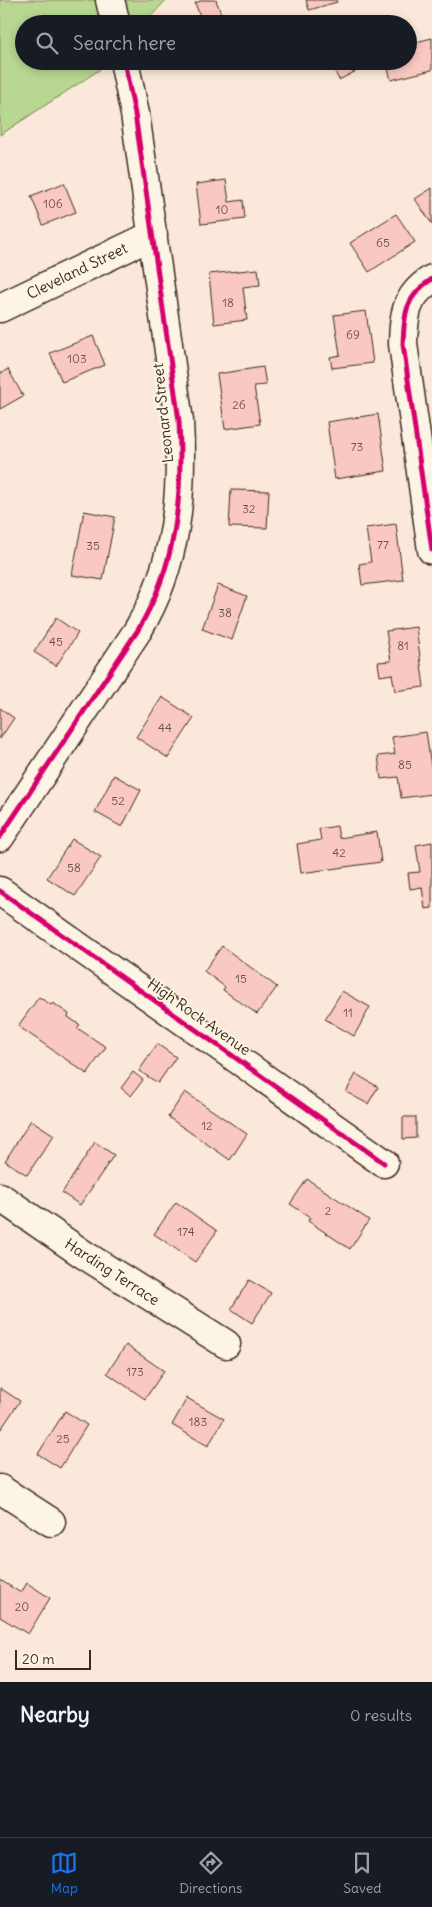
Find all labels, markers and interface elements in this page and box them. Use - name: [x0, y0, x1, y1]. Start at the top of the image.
- search box: [15, 15, 417, 70]
- icon: search: [33, 29, 61, 57]
- text: Search here: [73, 31, 176, 55]
- house number: 106: [43, 196, 63, 211]
- house number: 10: [216, 202, 228, 217]
- house number: 65: [376, 235, 390, 250]
- street label: Cleveland Street: [23, 238, 130, 303]
- house number: 18: [222, 295, 234, 310]
- house number: 69: [346, 327, 360, 342]
- house number: 103: [67, 351, 87, 366]
- street label: Leonard Street: [148, 362, 177, 464]
- house number: 26: [232, 397, 246, 412]
- house number: 73: [351, 439, 364, 454]
- house number: 32: [242, 501, 256, 516]
- house number: 77: [377, 537, 389, 552]
- house number: 35: [86, 538, 100, 553]
- house number: 38: [218, 605, 232, 620]
- house number: 45: [49, 634, 63, 649]
- house number: 81: [397, 638, 409, 653]
- house number: 44: [158, 720, 172, 735]
- house number: 85: [398, 757, 412, 772]
- house number: 52: [111, 793, 125, 808]
- house number: 42: [332, 845, 346, 860]
- house number: 58: [67, 860, 81, 875]
- house number: 15: [235, 971, 247, 986]
- street label: High Rock Avenue: [144, 974, 255, 1059]
- house number: 11: [343, 1005, 353, 1020]
- house number: 12: [201, 1118, 213, 1133]
- house number: 2: [325, 1203, 332, 1218]
- house number: 174: [177, 1224, 195, 1239]
- street label: Harding Terrace: [61, 1234, 163, 1309]
- house number: 173: [126, 1364, 144, 1379]
- house number: 183: [189, 1414, 207, 1429]
- house number: 25: [56, 1431, 70, 1446]
- house number: 20: [15, 1599, 29, 1614]
- scale bar: [15, 1647, 91, 1670]
- text: 20 m: [22, 1650, 55, 1668]
- text: Nearby: [20, 1701, 90, 1728]
- text: 0 results: [350, 1705, 412, 1725]
- tab: Map: [50, 1849, 78, 1897]
- tab: Directions: [179, 1849, 242, 1897]
- tab: Saved: [343, 1849, 382, 1897]

